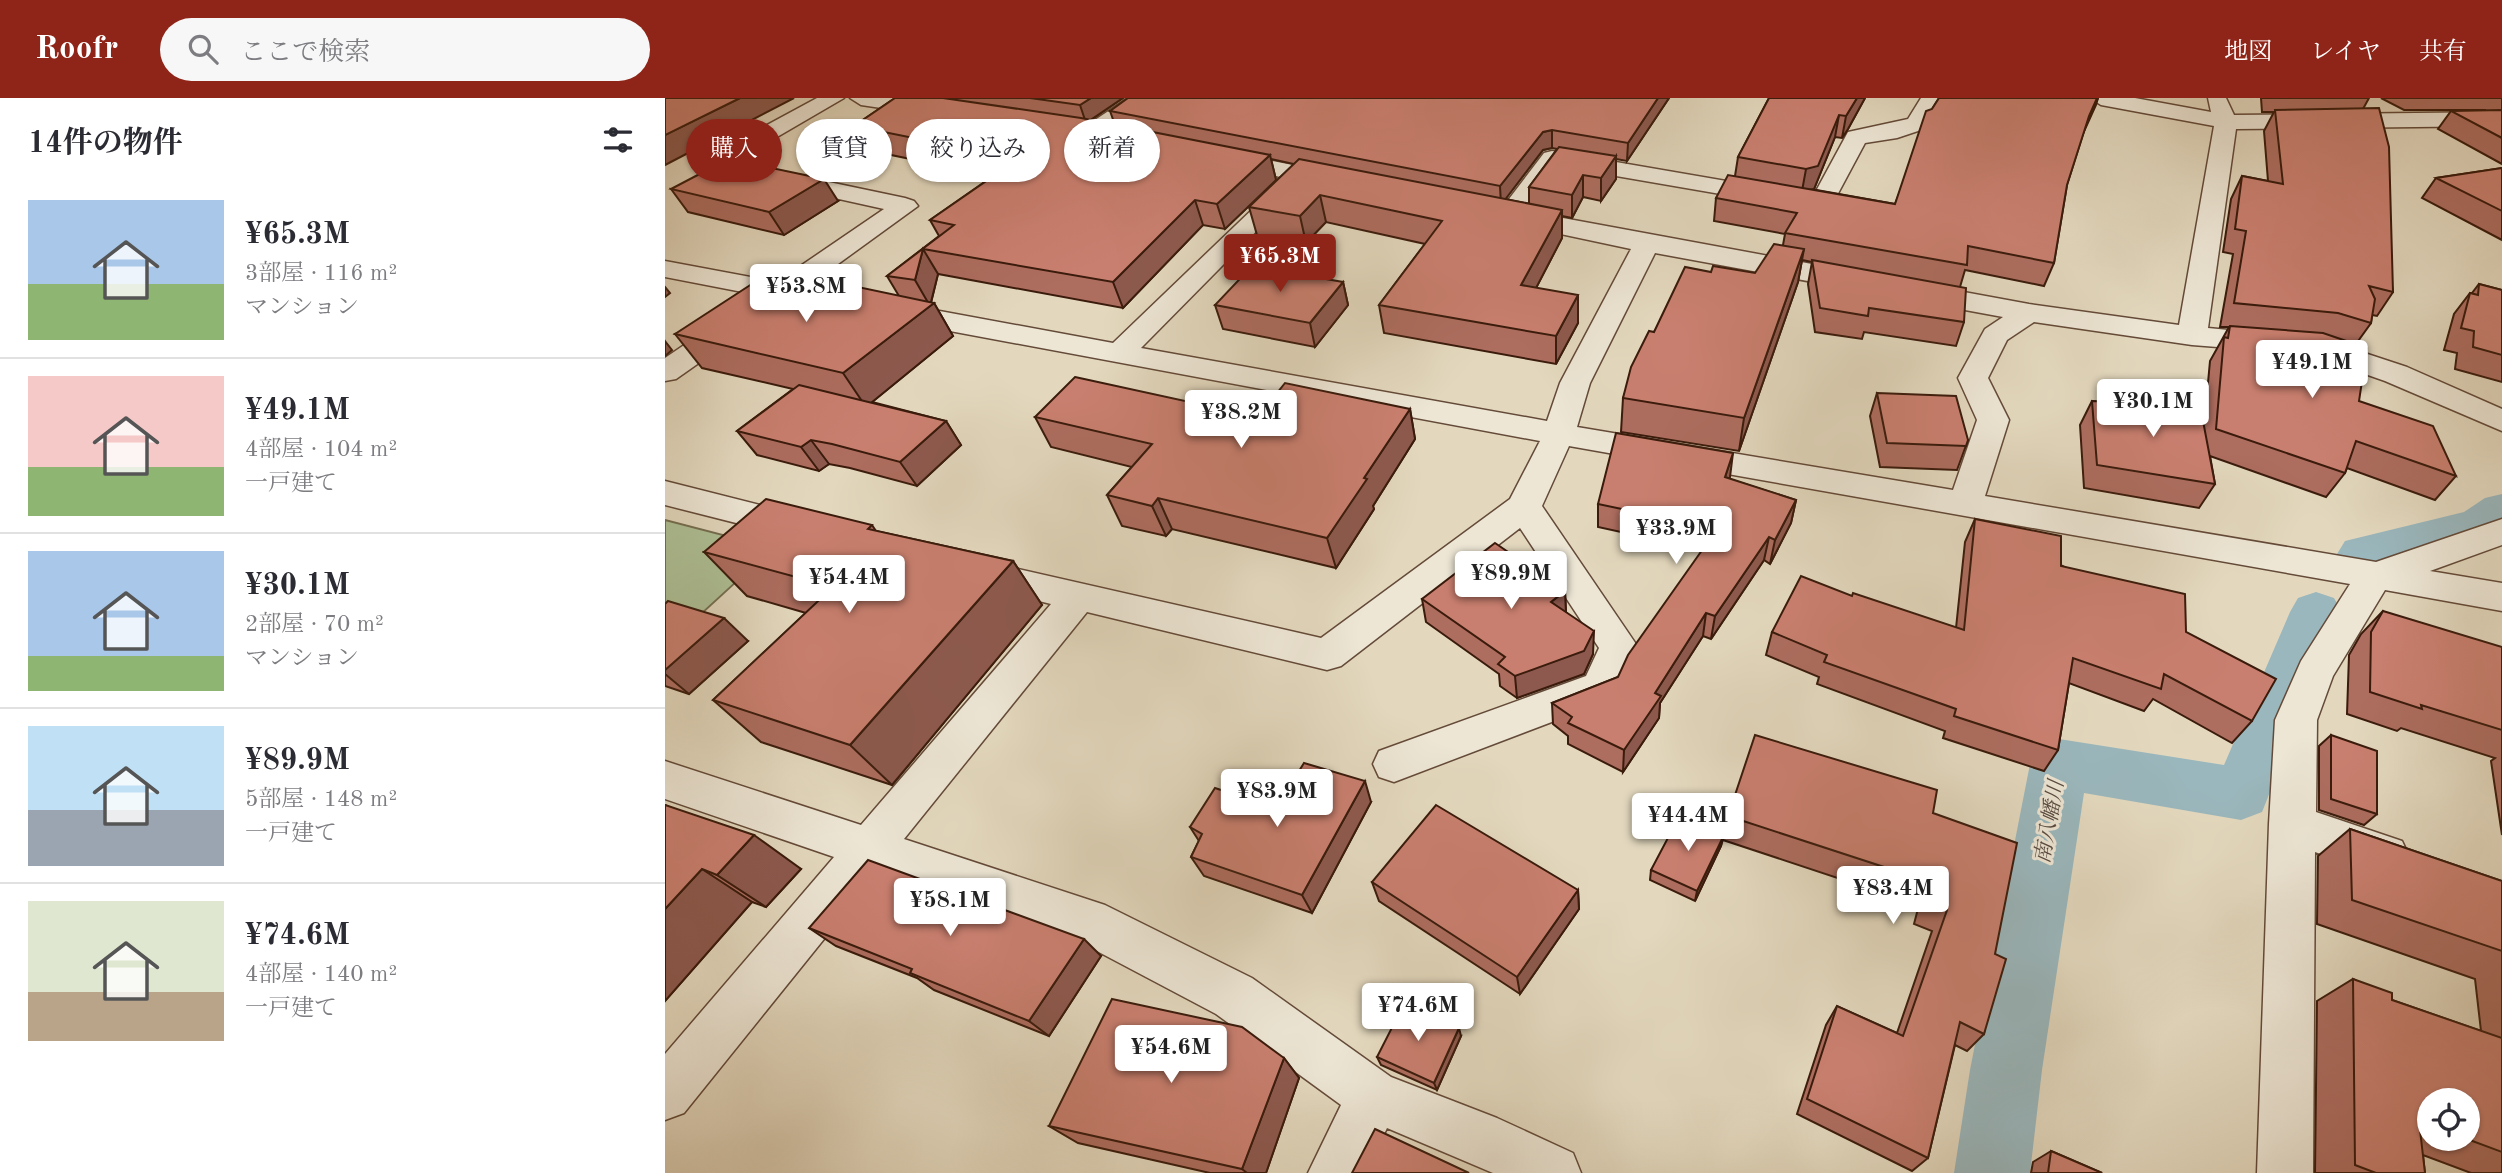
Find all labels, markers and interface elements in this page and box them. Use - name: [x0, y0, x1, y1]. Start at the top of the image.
- search box: [160, 18, 650, 81]
- icon: search: [184, 30, 222, 68]
- text: Roofr: [35, 33, 118, 66]
- text: ここで検索: [240, 40, 370, 66]
- text: 地図: [2224, 41, 2272, 65]
- text: レイヤ: [2310, 41, 2381, 65]
- text: 共有: [2419, 41, 2467, 65]
- chip: 購入: [686, 119, 782, 182]
- chip: 賃貸: [796, 119, 892, 182]
- chip: 絞り込み: [906, 119, 1050, 182]
- chip: 新着: [1064, 119, 1160, 182]
- icon: filters: [599, 121, 637, 159]
- text: 14件の物件: [28, 129, 183, 159]
- text: ¥65.3M: [245, 220, 350, 250]
- icon: home: [84, 228, 168, 312]
- pin: ¥65.3M: [1223, 234, 1337, 294]
- text: ¥65.3M: [1240, 245, 1320, 268]
- text: 3部屋 · 116 m²: [245, 262, 397, 285]
- pin: ¥53.8M: [749, 264, 863, 324]
- text: ¥53.8M: [766, 275, 846, 298]
- text: マンション: [245, 296, 359, 319]
- pin: ¥49.1M: [2255, 341, 2369, 400]
- text: ¥49.1M: [2272, 351, 2352, 374]
- pin: ¥30.1M: [2096, 380, 2210, 439]
- pin: ¥38.2M: [1184, 390, 1298, 450]
- text: ¥30.1M: [2113, 390, 2193, 413]
- text: ¥49.1M: [245, 396, 350, 426]
- text: ¥38.2M: [1201, 401, 1281, 424]
- icon: home: [84, 404, 168, 488]
- text: 4部屋 · 104 m²: [245, 438, 397, 461]
- text: 一戸建て: [245, 472, 337, 495]
- pin: ¥33.9M: [1619, 506, 1733, 566]
- text: ¥33.9M: [1636, 517, 1716, 540]
- pin: ¥89.9M: [1454, 552, 1568, 611]
- pin: ¥54.4M: [792, 556, 906, 615]
- text: ¥89.9M: [1471, 562, 1551, 585]
- text: ¥54.4M: [809, 566, 889, 589]
- text: ¥30.1M: [245, 571, 350, 601]
- icon: home: [84, 579, 168, 663]
- text: 2部屋 · 70 m²: [245, 613, 384, 636]
- text: マンション: [245, 647, 359, 670]
- text: ¥89.9M: [245, 746, 350, 776]
- icon: home: [84, 754, 168, 838]
- pin: ¥83.9M: [1220, 770, 1334, 829]
- water label: 南八幡川: [2031, 777, 2068, 865]
- text: ¥83.9M: [1237, 780, 1317, 803]
- text: 5部屋 · 148 m²: [245, 788, 397, 811]
- pin: ¥44.4M: [1631, 794, 1745, 853]
- text: ¥44.4M: [1648, 804, 1728, 827]
- text: 一戸建て: [245, 822, 337, 845]
- pin: ¥83.4M: [1836, 866, 1950, 926]
- text: ¥83.4M: [1853, 877, 1933, 900]
- pin: ¥58.1M: [893, 878, 1007, 938]
- text: ¥58.1M: [910, 889, 990, 912]
- text: ¥74.6M: [245, 921, 350, 951]
- icon: home: [84, 929, 168, 1013]
- text: 4部屋 · 140 m²: [245, 963, 397, 986]
- pin: ¥74.6M: [1361, 984, 1475, 1043]
- text: ¥74.6M: [1378, 994, 1458, 1017]
- text: 一戸建て: [245, 997, 337, 1020]
- pin: ¥54.6M: [1114, 1026, 1228, 1085]
- text: ¥54.6M: [1131, 1036, 1211, 1059]
- map controls: [2417, 1088, 2480, 1151]
- button: locate: [2417, 1088, 2480, 1151]

